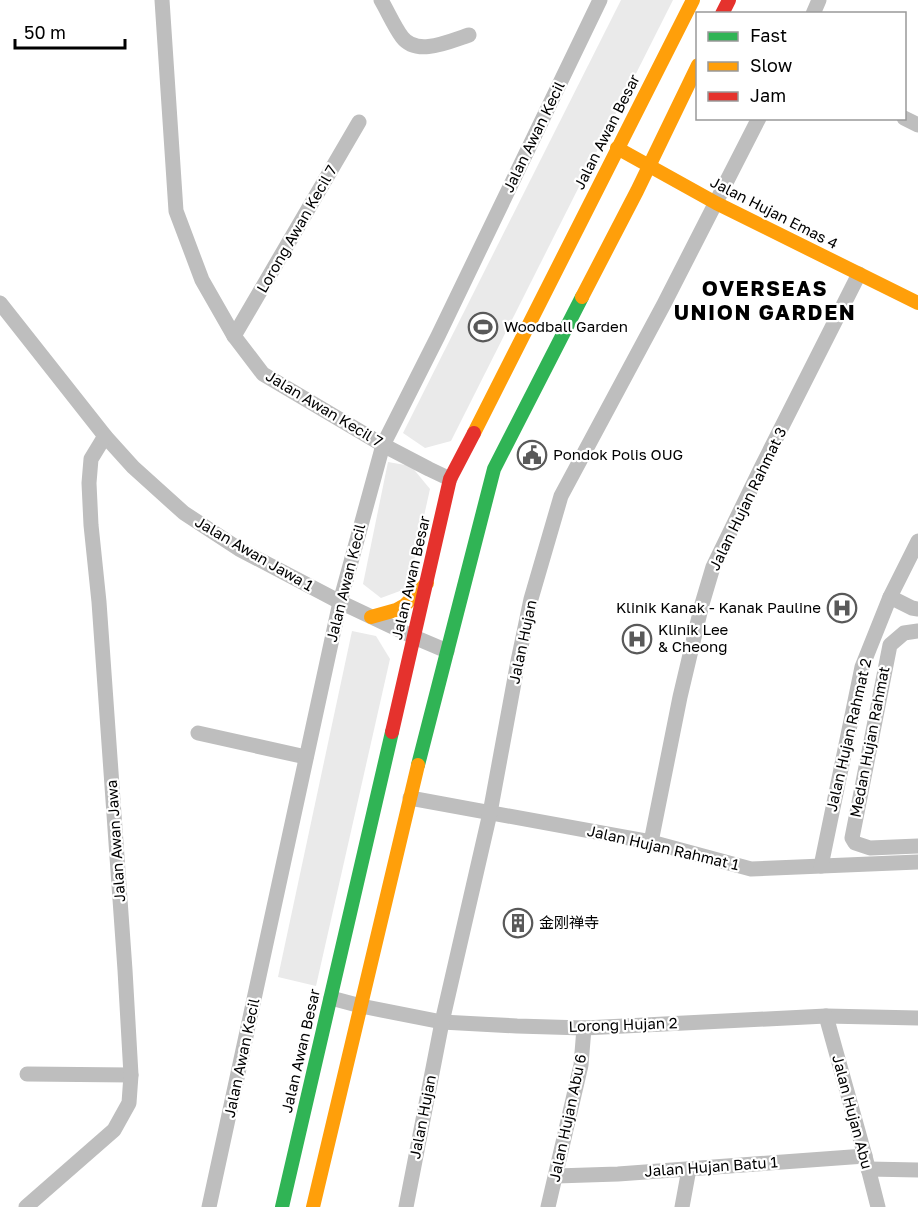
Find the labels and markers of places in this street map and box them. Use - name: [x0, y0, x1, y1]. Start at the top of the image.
- sports icon: Woodball Garden: [467, 311, 499, 343]
- place label: Woodball Garden: [504, 317, 628, 335]
- public building icon: Pondok Polis OUG: [516, 439, 548, 471]
- place label: Pondok Polis OUG: [553, 445, 683, 463]
- hospital icon: Klinik Kanak - Kanak Pauline: [826, 592, 858, 624]
- place label: Klinik Kanak - Kanak Pauline: [616, 598, 821, 616]
- place label: Klinik Lee & Cheong: [658, 620, 729, 655]
- hospital icon: Klinik Lee & Cheong: [621, 623, 653, 655]
- building icon: 金刚禅寺: [502, 907, 534, 939]
- place label: 金刚禅寺: [539, 913, 599, 931]

